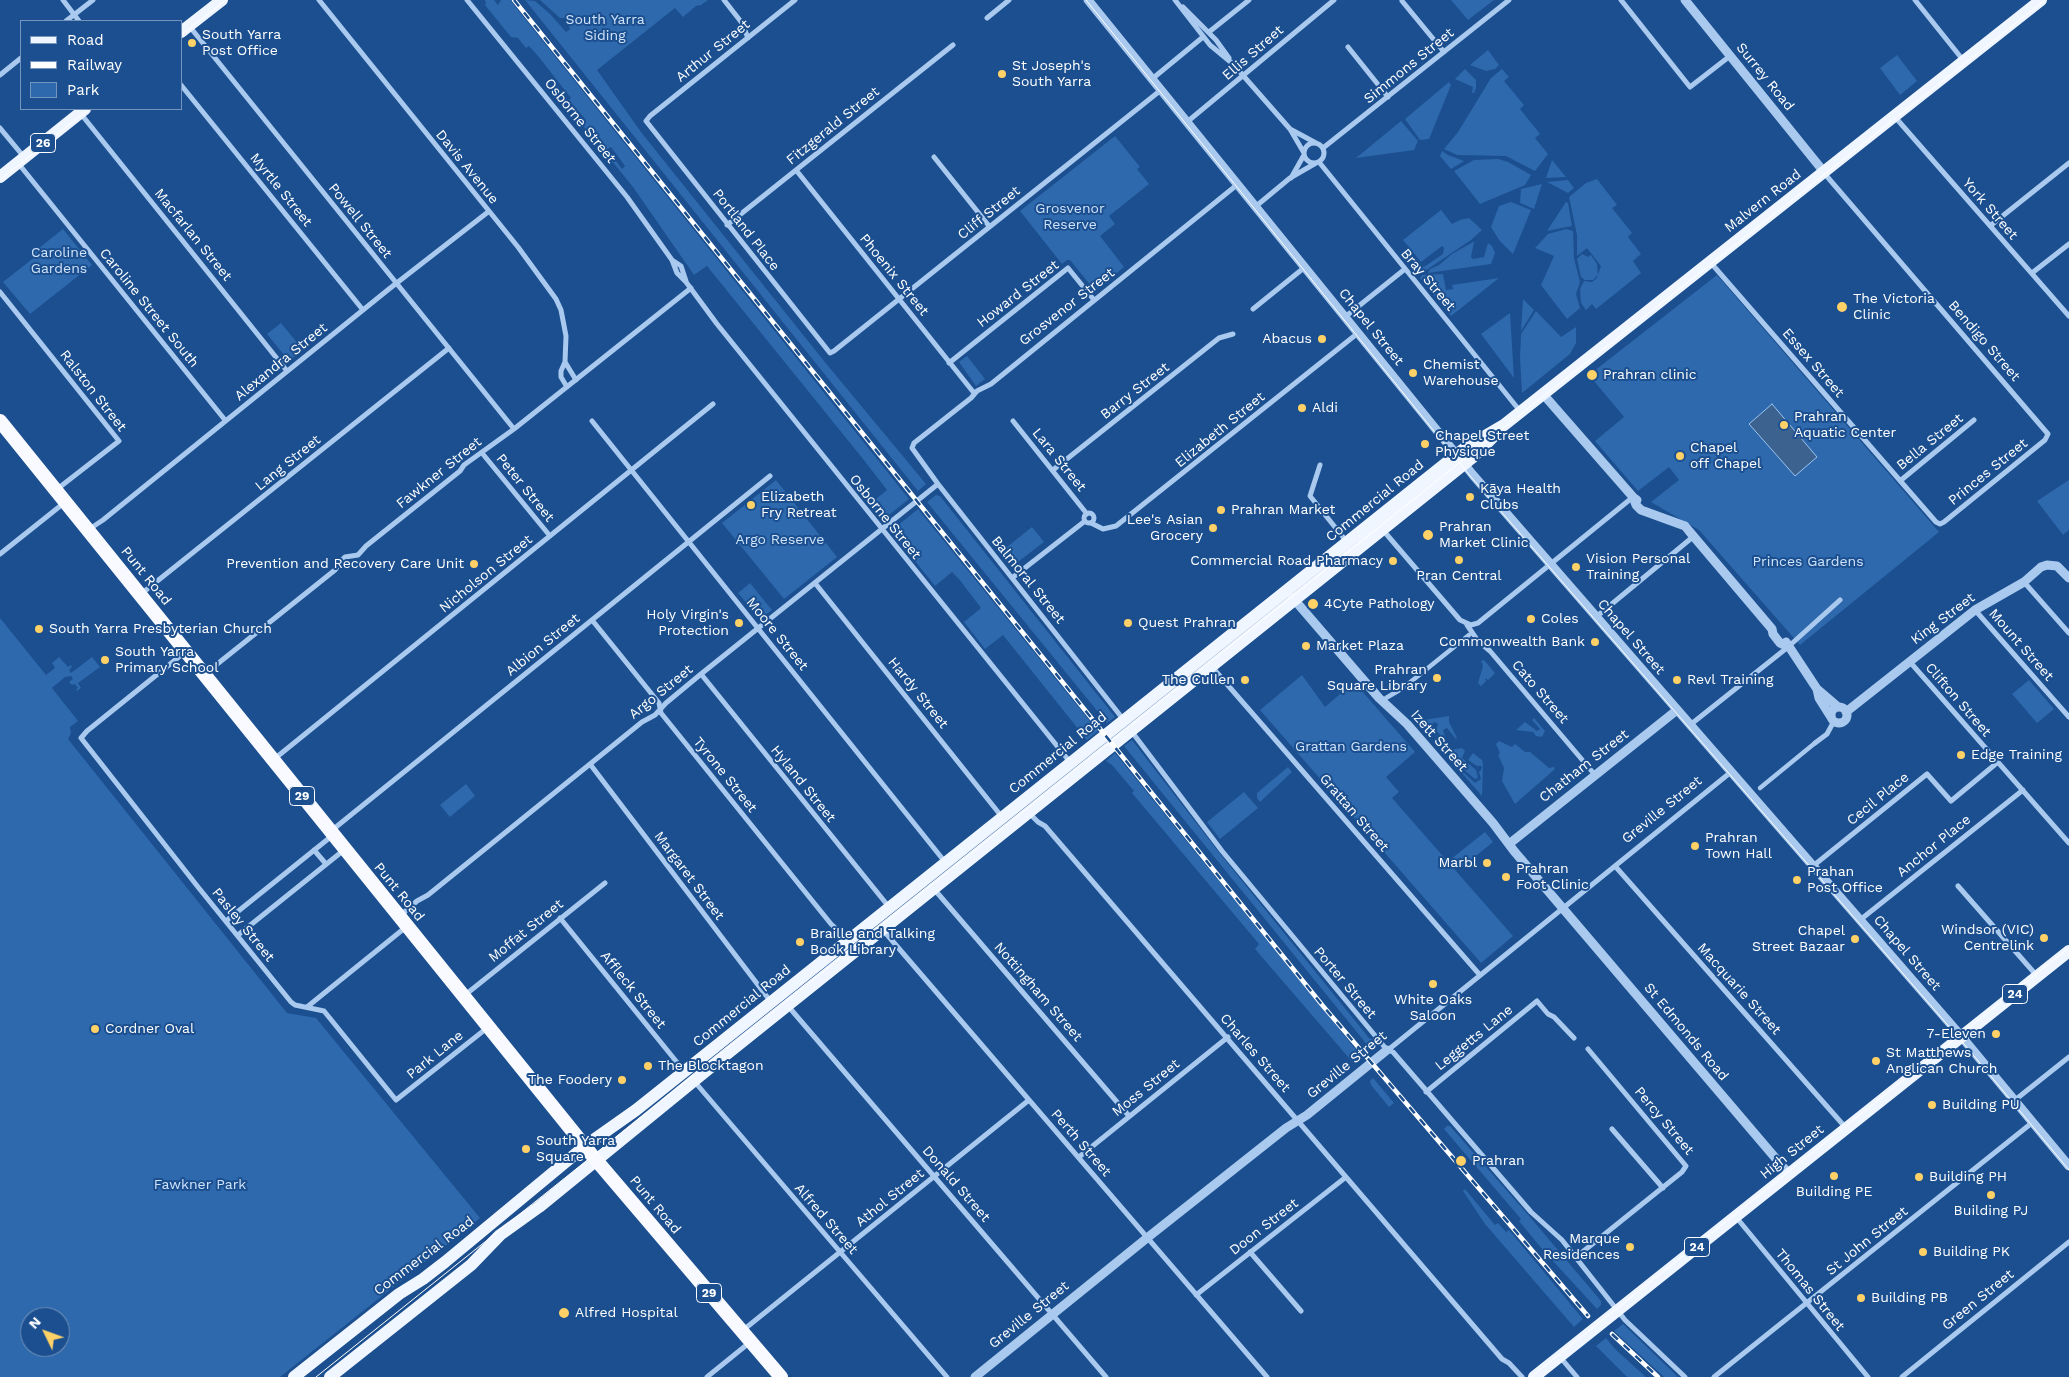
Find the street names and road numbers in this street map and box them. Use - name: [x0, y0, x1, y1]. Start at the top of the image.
- street label: Arthur Street: [673, 16, 753, 86]
- street label: Ellis Street: [1219, 22, 1287, 84]
- street label: Simmons Street: [1361, 25, 1457, 107]
- street label: Surrey Road: [1732, 40, 1798, 114]
- street label: Osborne Street: [541, 75, 619, 167]
- street label: Fitzgerald Street: [783, 83, 883, 169]
- street label: Davis Avenue: [432, 127, 502, 207]
- road number: 26: [30, 134, 56, 152]
- street label: Myrtle Street: [246, 150, 316, 230]
- street label: Malvern Road: [1721, 166, 1805, 236]
- street label: York Street: [1959, 175, 2021, 243]
- street label: Powell Street: [325, 180, 395, 262]
- street label: Cliff Street: [954, 183, 1024, 243]
- street label: Macfarlan Street: [151, 185, 235, 285]
- street label: Portland Place: [709, 186, 783, 274]
- street label: Phoenix Street: [856, 231, 932, 319]
- street label: Caroline Street South: [96, 245, 202, 371]
- street label: Bray Street: [1397, 245, 1459, 315]
- street label: Howard Street: [974, 257, 1062, 331]
- street label: Grosvenor Street: [1016, 265, 1118, 349]
- street label: Chapel Street: [1335, 285, 1407, 369]
- street label: Bendigo Street: [1944, 297, 2024, 385]
- street label: Alexandra Street: [231, 319, 331, 405]
- street label: Essex Street: [1778, 325, 1848, 401]
- street label: Ralston Street: [56, 347, 130, 435]
- street label: Barry Street: [1097, 359, 1173, 423]
- street label: Elizabeth Street: [1172, 389, 1268, 471]
- street label: Bella Street: [1893, 410, 1967, 474]
- street label: Lara Street: [1028, 425, 1090, 495]
- street label: Lang Street: [252, 432, 324, 494]
- street label: Fawkner Street: [393, 434, 485, 512]
- street label: Princes Street: [1945, 435, 2031, 509]
- street label: Peter Street: [492, 451, 558, 525]
- street label: Commercial Road: [1323, 456, 1427, 546]
- street label: Osborne Street: [846, 471, 924, 563]
- street label: Nicholson Street: [436, 531, 536, 617]
- street label: Balmoral Street: [988, 533, 1068, 627]
- street label: Punt Road: [117, 543, 175, 609]
- street label: King Street: [1908, 589, 1978, 649]
- street label: Moore Street: [742, 594, 812, 674]
- street label: Chapel Street: [1594, 596, 1668, 678]
- street label: Mount Street: [1985, 605, 2057, 685]
- street label: Albion Street: [503, 610, 583, 680]
- street label: Hardy Street: [884, 654, 952, 732]
- street label: Cato Street: [1508, 657, 1572, 727]
- street label: Clifton Street: [1921, 660, 1995, 740]
- street label: Argo Street: [626, 661, 696, 723]
- street label: Izett Street: [1407, 707, 1471, 775]
- street label: Commercial Road: [1006, 708, 1110, 798]
- street label: Chatham Street: [1536, 726, 1632, 806]
- street label: Tyrone Street: [690, 734, 760, 816]
- street label: Hyland Street: [767, 742, 839, 826]
- street label: Cecil Place: [1844, 769, 1912, 829]
- street label: Grattan Street: [1316, 771, 1392, 855]
- street label: Greville Street: [1619, 773, 1705, 847]
- road number: 29: [290, 786, 314, 806]
- street label: Anchor Place: [1894, 811, 1974, 881]
- street label: Margaret Street: [650, 828, 728, 924]
- street label: Punt Road: [370, 859, 428, 925]
- street label: Pasley Street: [208, 885, 278, 965]
- street label: Moffat Street: [485, 896, 567, 966]
- street label: Chapel Street: [1870, 912, 1944, 994]
- street label: Nottingham Street: [990, 939, 1086, 1045]
- street label: Macquarie Street: [1693, 940, 1785, 1038]
- street label: Porter Street: [1310, 944, 1380, 1022]
- street label: Affleck Street: [597, 948, 669, 1032]
- street label: Commercial Road: [690, 961, 794, 1051]
- street label: St Edmonds Road: [1640, 980, 1732, 1084]
- road number: 24: [2002, 984, 2028, 1004]
- street label: Leggetts Lane: [1432, 1002, 1516, 1074]
- street label: Charles Street: [1216, 1010, 1294, 1096]
- street label: Park Lane: [403, 1027, 467, 1083]
- street label: Greville Street: [1304, 1028, 1390, 1102]
- street label: Moss Street: [1109, 1056, 1183, 1120]
- street label: Percy Street: [1631, 1084, 1697, 1158]
- street label: Perth Street: [1047, 1106, 1115, 1180]
- street label: High Street: [1757, 1121, 1827, 1183]
- street label: Donald Street: [918, 1143, 994, 1225]
- street label: Athol Street: [853, 1165, 927, 1231]
- street label: Punt Road: [626, 1173, 684, 1237]
- street label: Alfred Street: [791, 1180, 861, 1258]
- street label: Doon Street: [1226, 1195, 1302, 1259]
- street label: St John Street: [1823, 1203, 1911, 1279]
- street label: Commercial Road: [371, 1213, 477, 1299]
- road number: 24: [1684, 1238, 1710, 1256]
- street label: Thomas Street: [1772, 1246, 1848, 1334]
- street label: Green Street: [1939, 1266, 2017, 1334]
- street label: Greville Street: [986, 1278, 1072, 1352]
- road number: 29: [696, 1284, 722, 1302]

